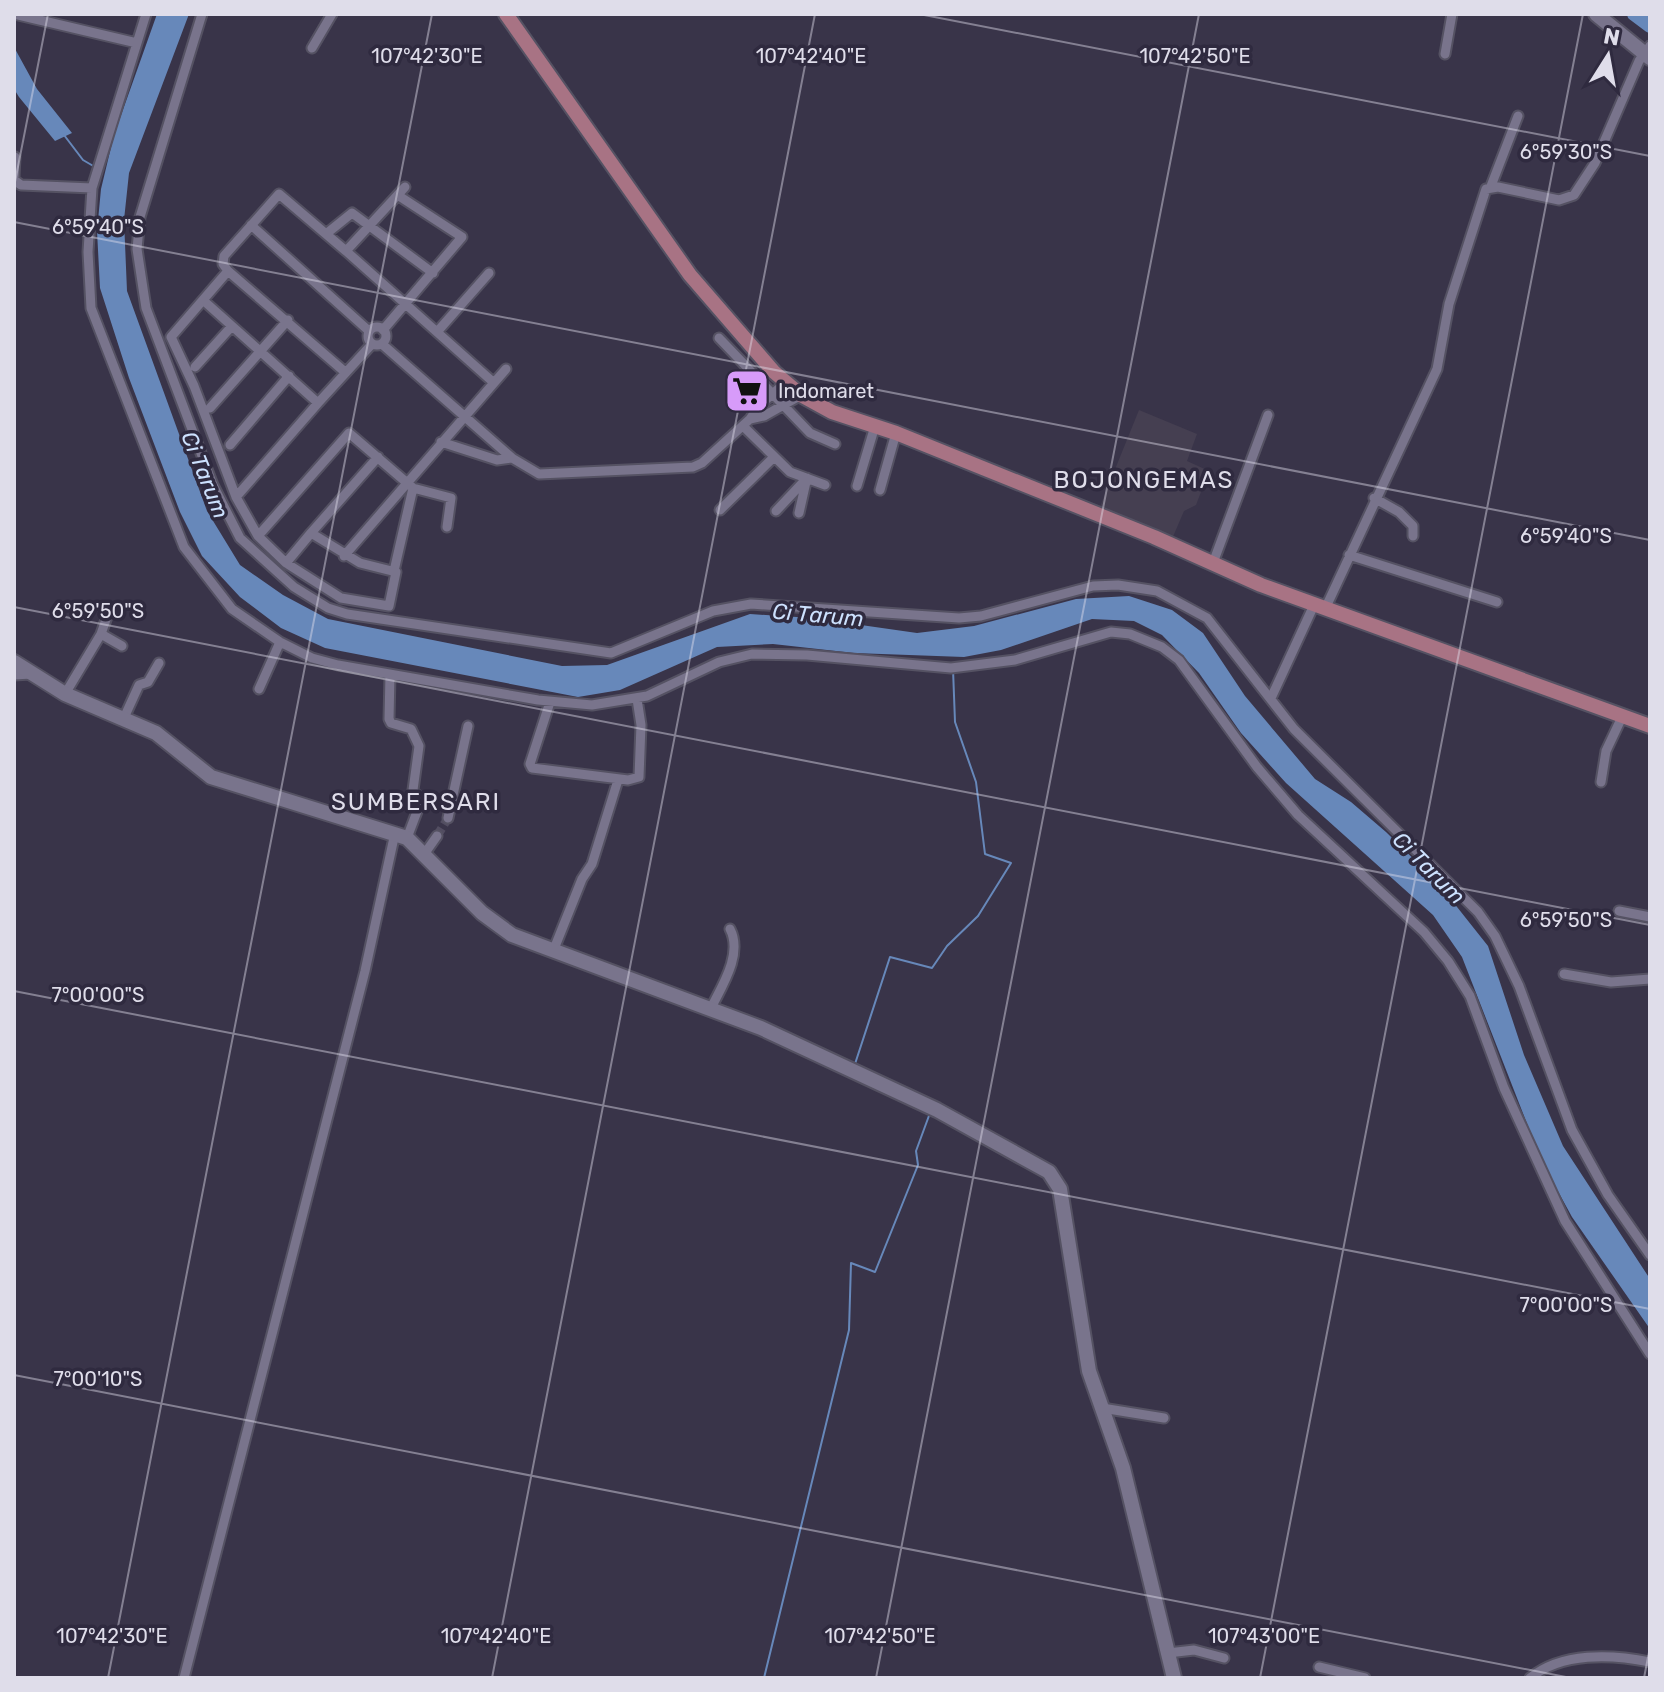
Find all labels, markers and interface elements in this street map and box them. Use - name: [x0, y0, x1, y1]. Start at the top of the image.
- north arrow: [1568, 16, 1648, 96]
- text: N: [1601, 22, 1622, 52]
- text: 107°42'30"E: [371, 44, 483, 68]
- text: 107°42'40"E: [756, 44, 866, 68]
- text: 107°42'50"E: [1139, 44, 1251, 68]
- text: 6°59'30"S: [1520, 140, 1612, 164]
- text: 6°59'40"S: [52, 215, 144, 239]
- supermarket icon: Indomaret: [723, 367, 771, 415]
- place label: Indomaret: [778, 379, 874, 403]
- water label: Ci Tarum: [175, 427, 235, 523]
- district label: BOJONGEMAS: [1053, 466, 1235, 494]
- text: 6°59'40"S: [1520, 524, 1612, 548]
- water label: Ci Tarum: [771, 598, 865, 632]
- text: 6°59'50"S: [52, 599, 144, 623]
- district label: SUMBERSARI: [331, 788, 501, 816]
- water label: Ci Tarum: [1387, 826, 1471, 910]
- text: 6°59'50"S: [1520, 908, 1612, 932]
- text: 7°00'00"S: [51, 983, 145, 1007]
- text: 7°00'00"S: [1519, 1293, 1613, 1317]
- text: 7°00'10"S: [54, 1367, 142, 1391]
- text: 107°42'30"E: [56, 1624, 168, 1648]
- text: 107°42'40"E: [441, 1624, 551, 1648]
- text: 107°42'50"E: [824, 1624, 936, 1648]
- text: 107°43'00"E: [1208, 1624, 1320, 1648]

